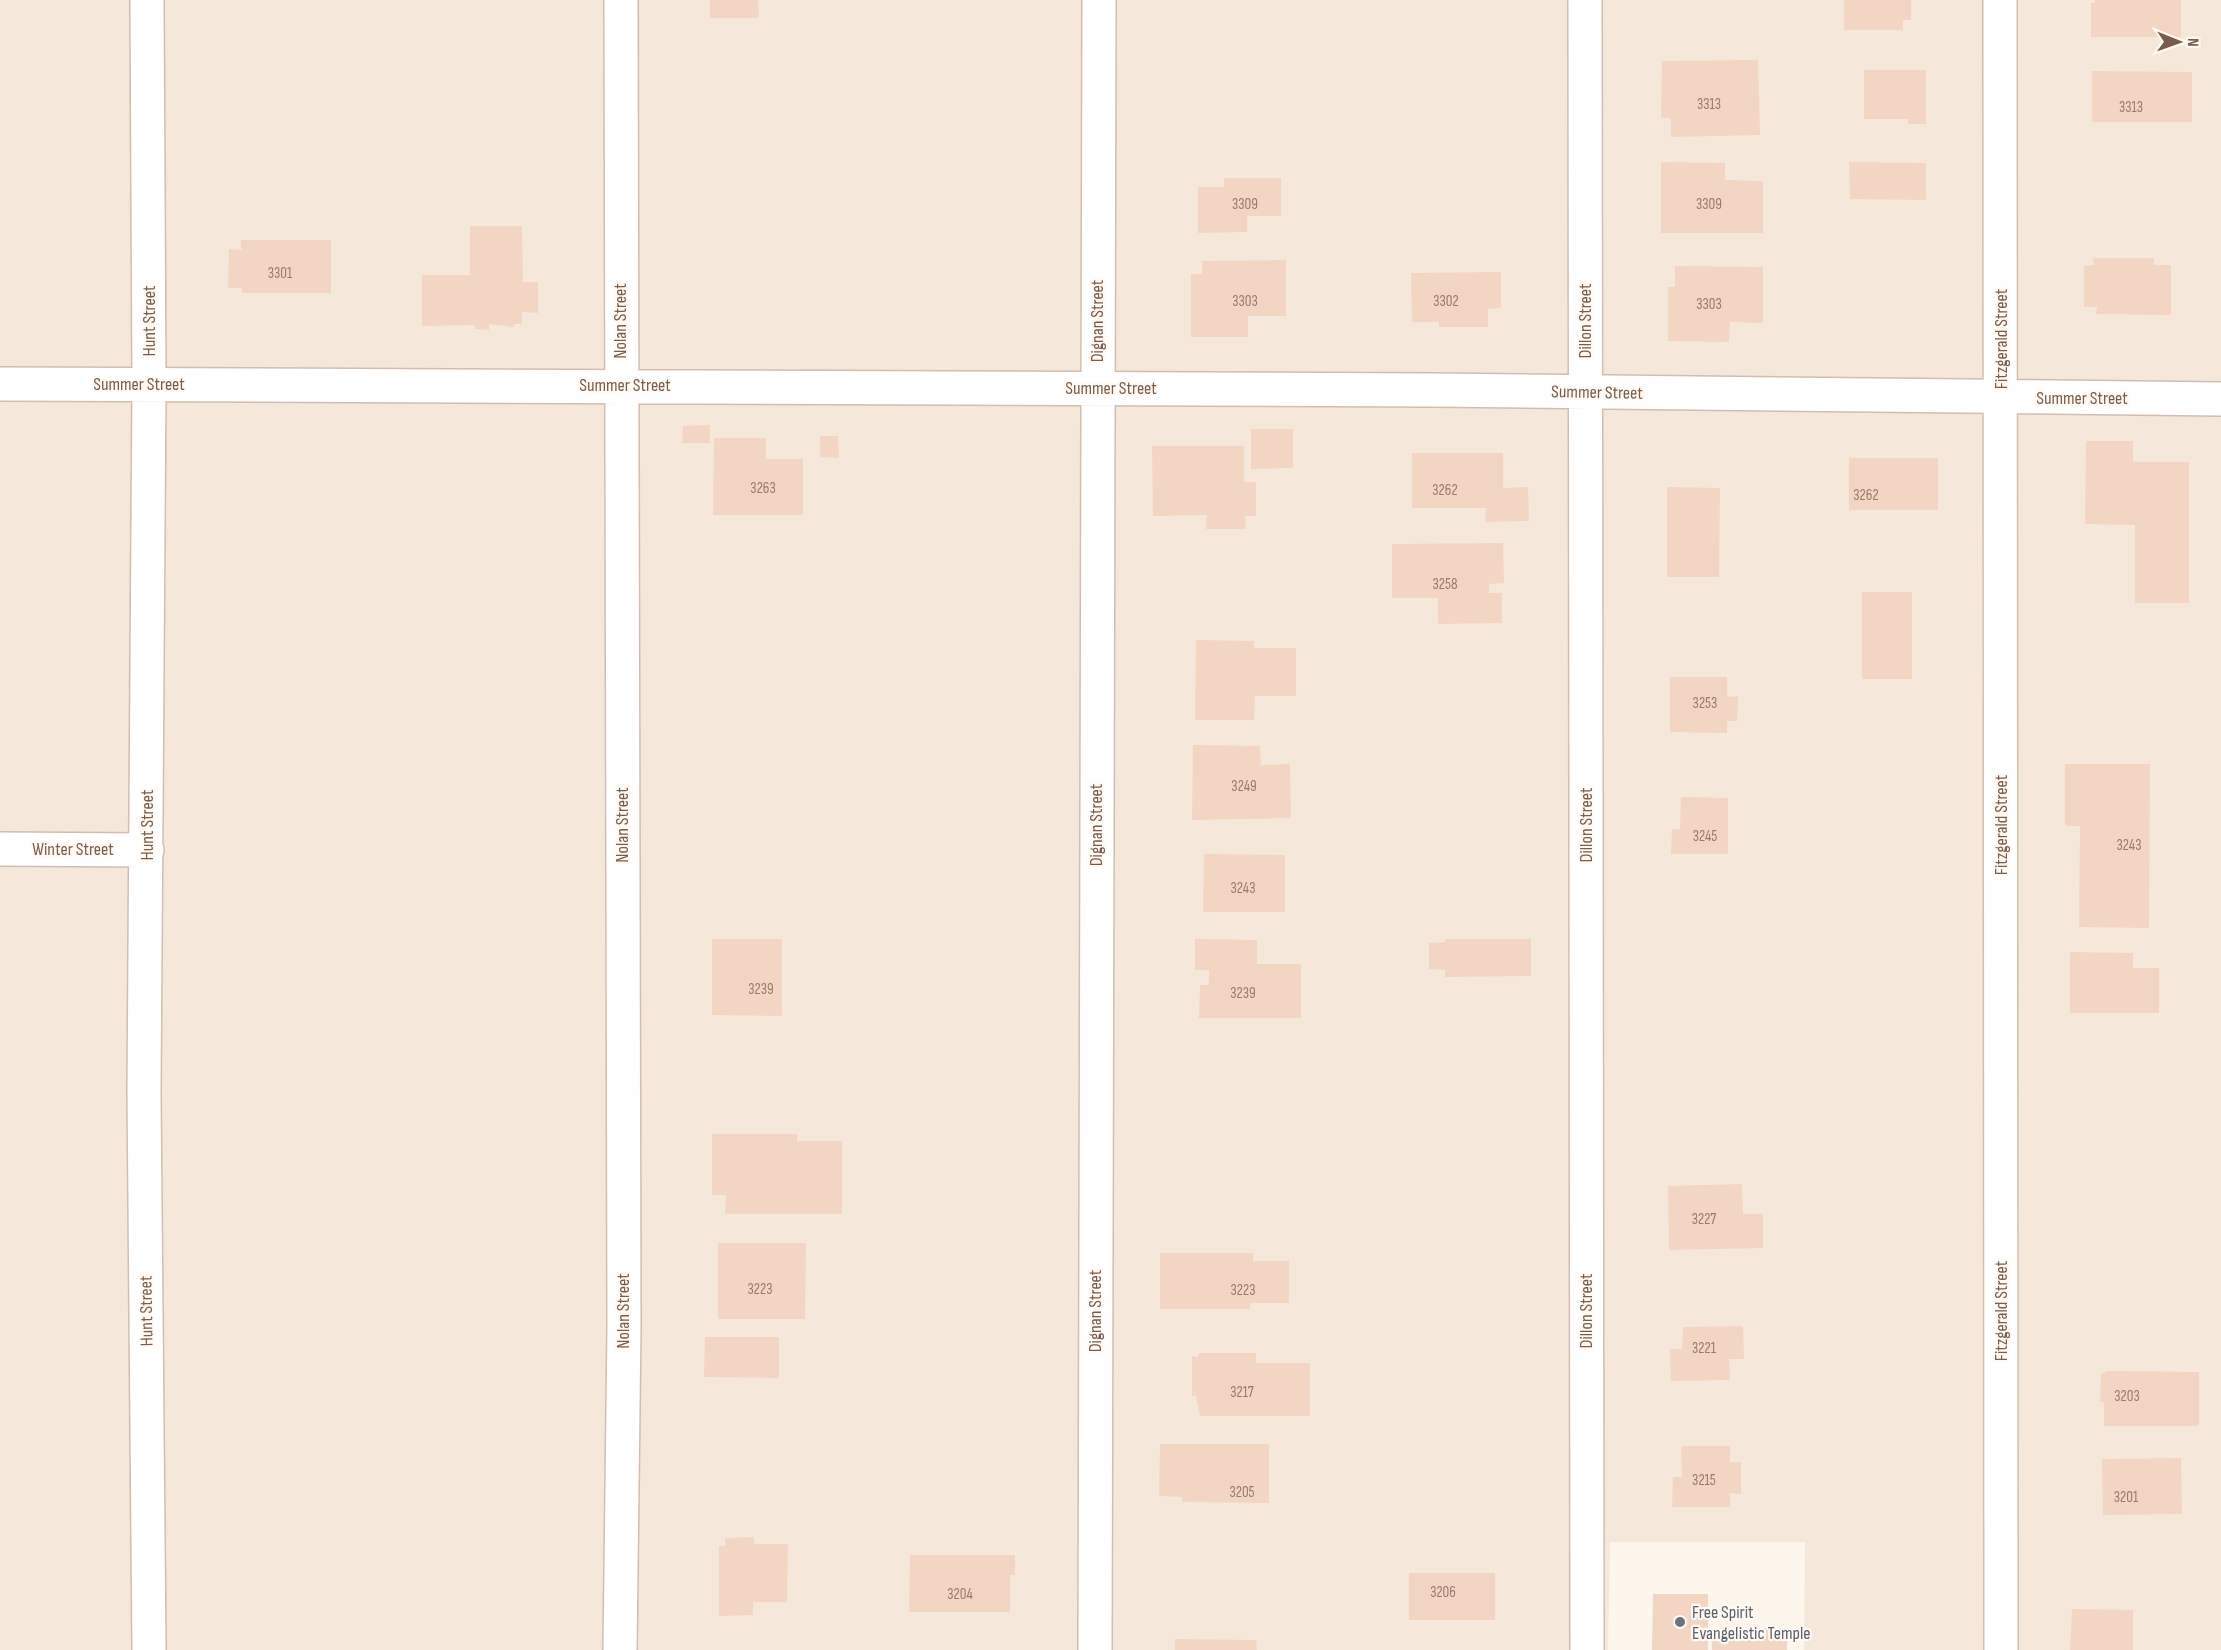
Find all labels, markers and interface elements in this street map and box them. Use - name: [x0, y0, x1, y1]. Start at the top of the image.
- north arrow: [2149, 12, 2209, 72]
- text: N: [2183, 38, 2202, 47]
- house number: 3313: [1697, 95, 1721, 114]
- house number: 3313: [2119, 98, 2143, 117]
- house number: 3309: [1232, 195, 1258, 214]
- house number: 3309: [1696, 195, 1722, 214]
- house number: 3301: [268, 264, 293, 283]
- street label: Dignan Street: [1087, 279, 1108, 362]
- street label: Nolan Street: [610, 283, 631, 359]
- street label: Dillon Street: [1575, 283, 1596, 358]
- street label: Hunt Street: [139, 285, 160, 356]
- street label: Fitzgerald Street: [1991, 288, 2012, 389]
- house number: 3303: [1232, 292, 1258, 311]
- house number: 3302: [1433, 292, 1459, 311]
- house number: 3303: [1696, 295, 1722, 314]
- street label: Summer Street: [93, 374, 185, 395]
- street label: Summer Street: [579, 375, 671, 396]
- street label: Summer Street: [1065, 378, 1157, 399]
- street label: Summer Street: [1551, 381, 1643, 404]
- street label: Summer Street: [2036, 388, 2128, 409]
- house number: 3263: [750, 479, 776, 498]
- house number: 3262: [1432, 481, 1458, 500]
- house number: 3262: [1853, 486, 1879, 505]
- house number: 3258: [1432, 575, 1458, 594]
- house number: 3253: [1693, 694, 1717, 713]
- street label: Fitzgerald Street: [1991, 774, 2012, 875]
- house number: 3249: [1231, 777, 1257, 796]
- street label: Dignan Street: [1086, 783, 1107, 866]
- street label: Nolan Street: [612, 787, 633, 863]
- street label: Dillon Street: [1576, 787, 1597, 862]
- street label: Hunt Street: [137, 789, 158, 860]
- house number: 3245: [1693, 827, 1717, 846]
- house number: 3243: [2116, 836, 2142, 855]
- street label: Winter Street: [32, 839, 114, 860]
- house number: 3243: [1230, 879, 1256, 898]
- house number: 3239: [748, 980, 774, 999]
- house number: 3239: [1230, 984, 1256, 1003]
- house number: 3227: [1692, 1210, 1716, 1229]
- street label: Fitzgerald Street: [1991, 1260, 2012, 1361]
- street label: Dignan Street: [1085, 1269, 1106, 1352]
- street label: Nolan Street: [613, 1273, 634, 1349]
- street label: Dillon Street: [1576, 1273, 1597, 1348]
- street label: Hunt Street: [135, 1275, 158, 1347]
- house number: 3223: [748, 1280, 773, 1299]
- house number: 3223: [1231, 1281, 1256, 1300]
- house number: 3221: [1692, 1339, 1717, 1358]
- house number: 3217: [1230, 1383, 1254, 1402]
- house number: 3203: [2114, 1387, 2140, 1406]
- house number: 3215: [1692, 1471, 1716, 1490]
- house number: 3205: [1229, 1483, 1255, 1502]
- house number: 3201: [2114, 1488, 2139, 1507]
- house number: 3206: [1430, 1583, 1456, 1602]
- house number: 3204: [947, 1585, 973, 1604]
- place label: Free Spirit Evangelistic Temple: [1692, 1602, 1810, 1644]
- marker: Free Spirit Evangelistic Temple: [1673, 1615, 1687, 1629]

